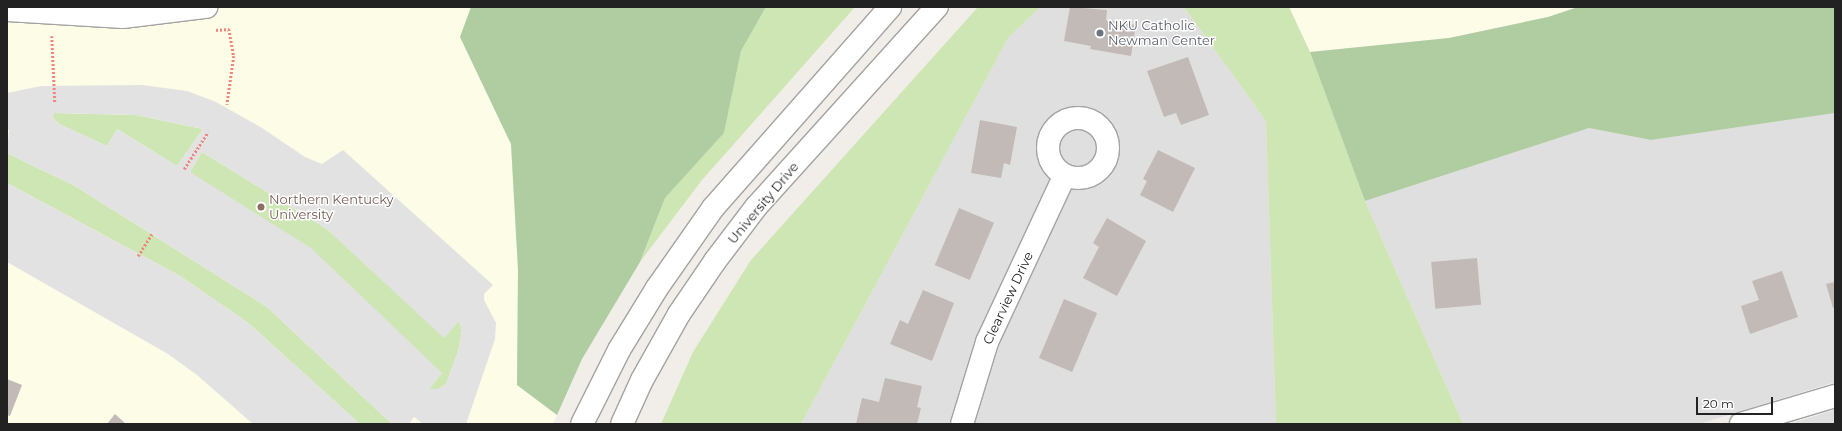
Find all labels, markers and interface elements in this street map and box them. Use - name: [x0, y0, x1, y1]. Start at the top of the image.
- place label: NKU Catholic Newman Center: [1108, 18, 1215, 49]
- marker: NKU Catholic Newman Center: [1095, 28, 1105, 38]
- street label: University Drive: [724, 159, 802, 247]
- place label: Northern Kentucky University: [269, 192, 394, 223]
- marker: Northern Kentucky University: [256, 202, 266, 212]
- street label: Clearview Drive: [980, 249, 1036, 347]
- scale bar: [1698, 389, 1775, 415]
- text: 20 m: [1703, 396, 1734, 411]

